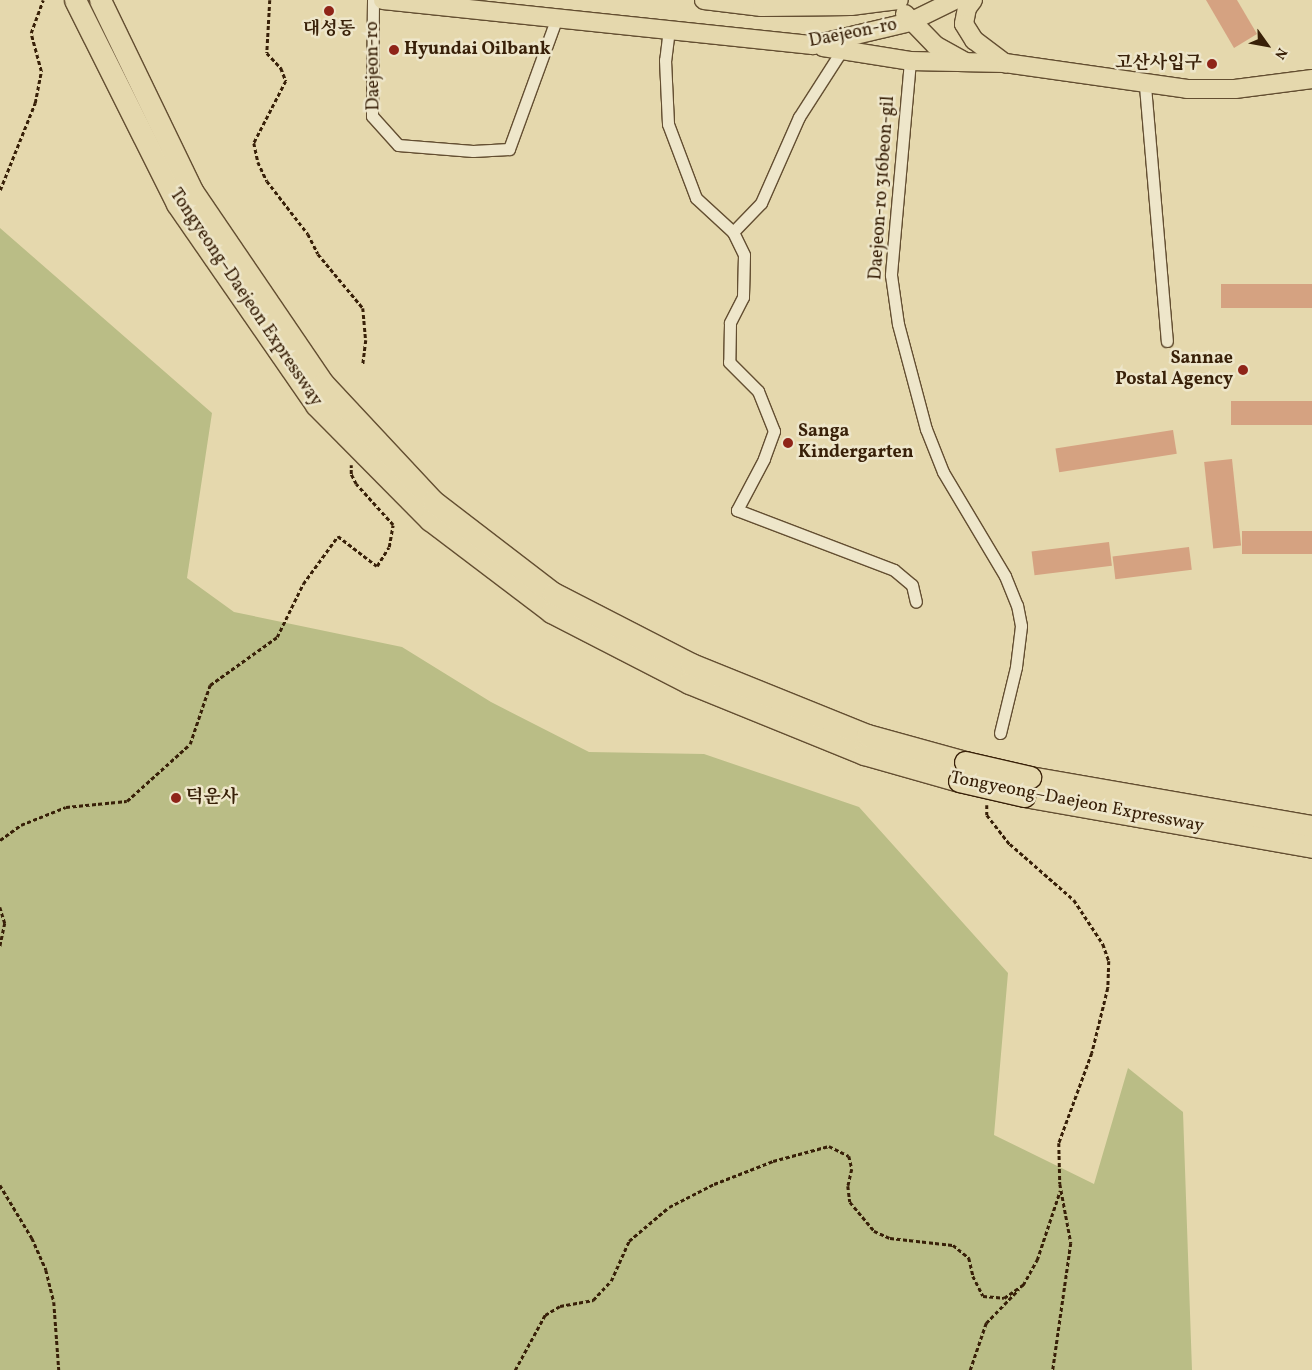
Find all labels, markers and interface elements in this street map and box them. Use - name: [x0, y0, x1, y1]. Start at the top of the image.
- marker: 대성동: [323, 5, 335, 17]
- street label: Daejeon-ro: [807, 15, 899, 53]
- place label: 대성동: [303, 19, 355, 41]
- north arrow: [1242, 20, 1292, 70]
- street label: Daejeon-ro: [362, 21, 386, 111]
- place label: Hyundai Oilbank: [404, 39, 551, 61]
- marker: Hyundai Oilbank: [388, 44, 400, 56]
- text: N: [1269, 44, 1291, 63]
- place label: 고산사입구: [1115, 53, 1202, 75]
- marker: 고산사입구: [1206, 58, 1218, 70]
- street label: Daejeon-ro 316beon-gil: [866, 95, 900, 281]
- street label: Tongyeong–Daejeon Expressway: [164, 185, 326, 411]
- place label: Sannae Postal Agency: [1115, 349, 1233, 392]
- marker: Sannae Postal Agency: [1237, 364, 1249, 376]
- place label: Sanga Kindergarten: [798, 422, 914, 464]
- marker: Sanga Kindergarten: [782, 437, 794, 449]
- street label: Tongyeong–Daejeon Expressway: [948, 768, 1206, 838]
- place label: 덕운사: [186, 787, 238, 809]
- marker: 덕운사: [170, 792, 182, 804]

